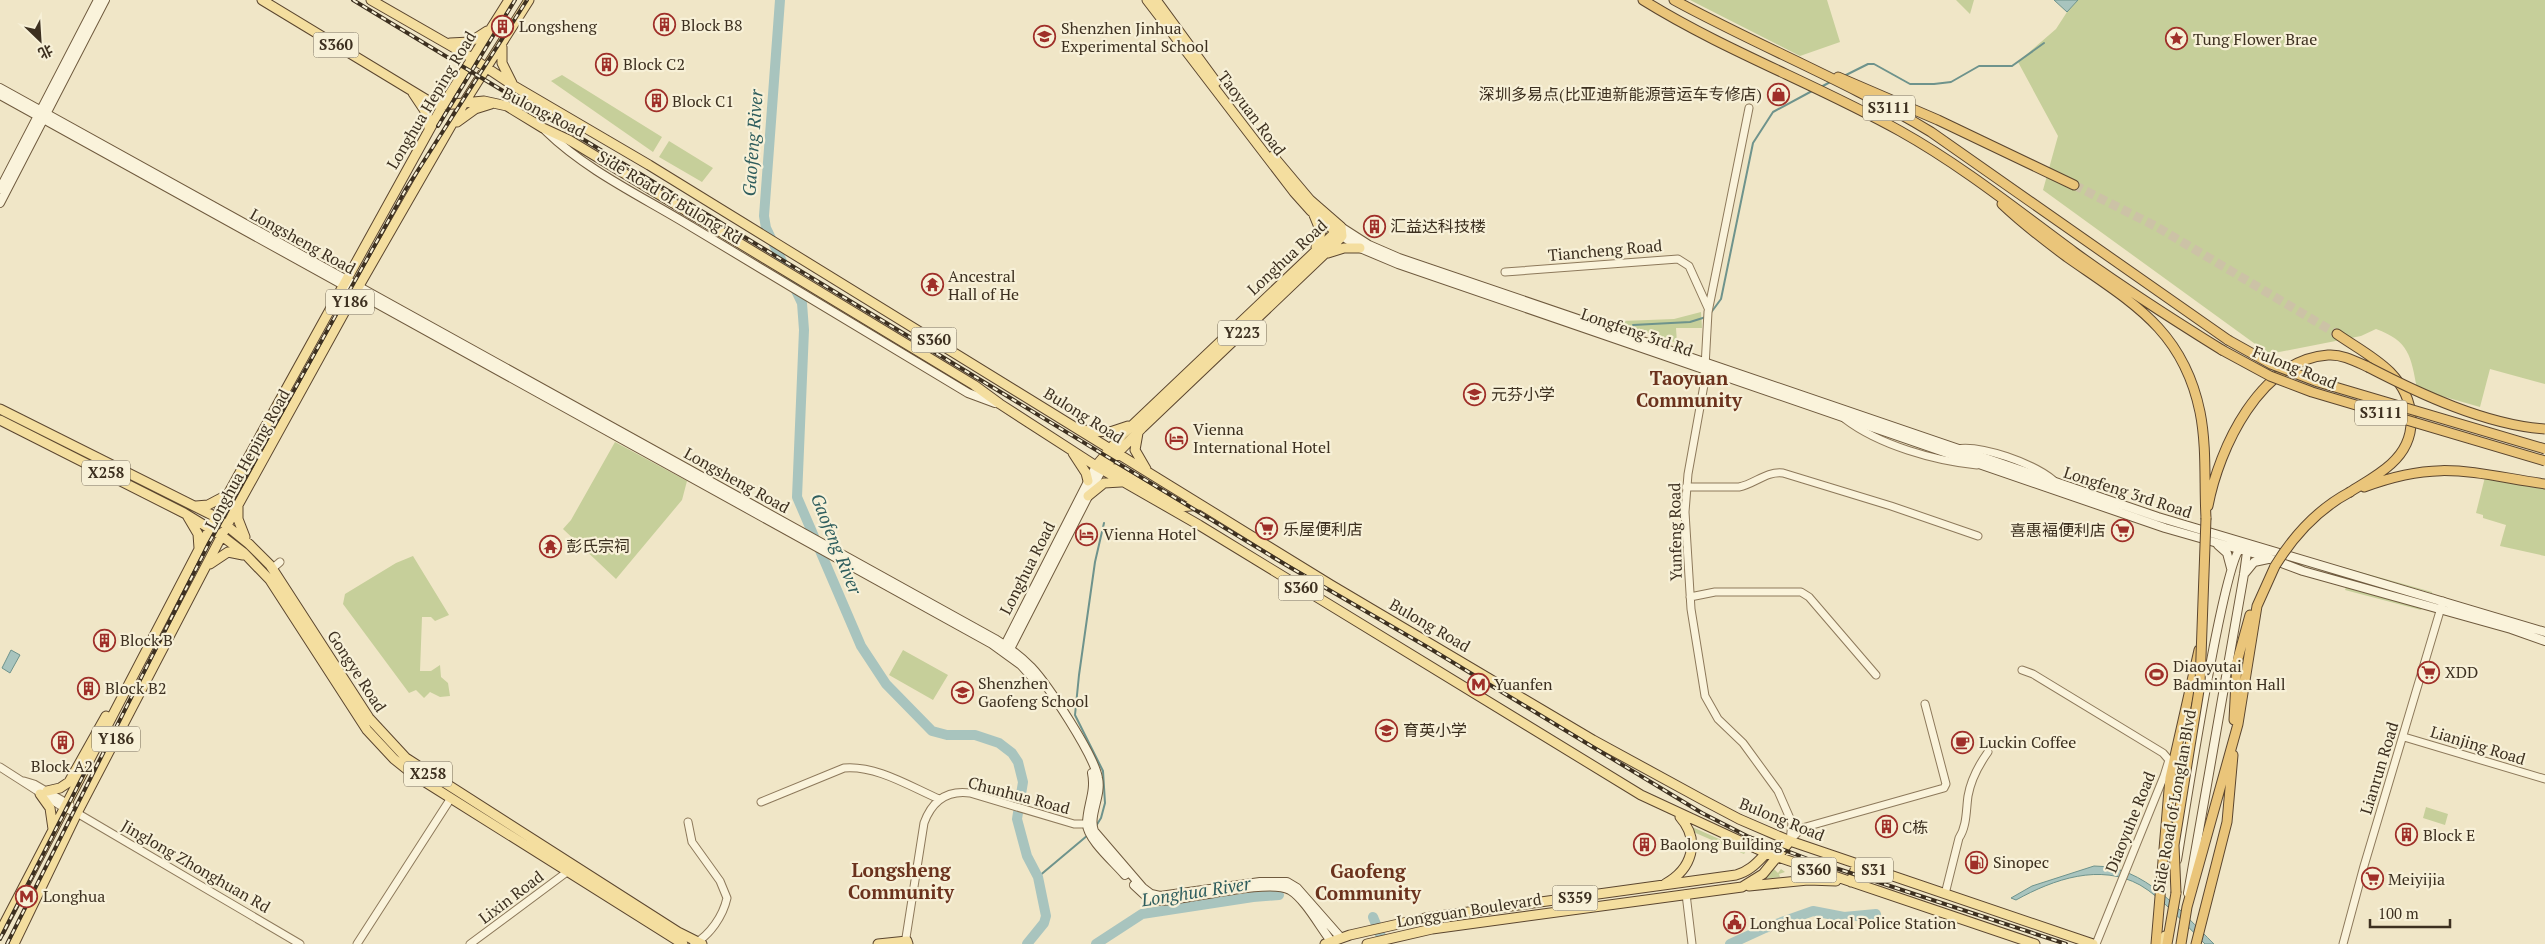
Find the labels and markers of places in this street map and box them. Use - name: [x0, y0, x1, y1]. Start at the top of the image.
- building icon: Block B8: [653, 13, 677, 37]
- building icon: Longsheng: [491, 14, 515, 38]
- place label: Block B8: [681, 14, 742, 36]
- place label: Longsheng: [519, 15, 597, 37]
- place label: Shenzhen Jinhua Experimental School: [1061, 17, 1209, 57]
- school or university icon: Shenzhen Jinhua Experimental School: [1033, 25, 1057, 49]
- place icon: Tung Flower Brae: [2165, 27, 2189, 51]
- place label: Tung Flower Brae: [2193, 28, 2317, 50]
- building icon: Block C2: [595, 52, 619, 76]
- place label: Block C2: [623, 53, 685, 75]
- shop icon: 深圳多易点(比亚迪新能源营运车专修店): [1766, 82, 1790, 106]
- place label: 深圳多易点(比亚迪新能源营运车专修店): [1479, 83, 1762, 105]
- building icon: Block C1: [644, 89, 668, 113]
- place label: Block C1: [672, 90, 734, 112]
- building icon: 汇益达科技楼: [1362, 214, 1386, 238]
- place label: 汇益达科技楼: [1390, 215, 1486, 237]
- place label: Ancestral Hall of He: [948, 265, 1019, 305]
- temple icon: Ancestral Hall of He: [920, 273, 944, 297]
- school or university icon: 元芬小学: [1463, 382, 1487, 406]
- place label: 元芬小学: [1491, 383, 1555, 405]
- place label: Vienna International Hotel: [1193, 418, 1331, 458]
- hotel icon: Vienna International Hotel: [1165, 426, 1189, 450]
- supermarket icon: 乐屋便利店: [1255, 517, 1279, 541]
- place label: 乐屋便利店: [1283, 518, 1363, 540]
- supermarket icon: 喜惠褔便利店: [2110, 518, 2134, 542]
- place label: 喜惠褔便利店: [2010, 519, 2106, 541]
- hotel icon: Vienna Hotel: [1075, 522, 1099, 546]
- place label: Vienna Hotel: [1103, 523, 1197, 545]
- temple icon: 彭氏宗祠: [538, 534, 562, 558]
- place label: 彭氏宗祠: [566, 535, 630, 557]
- building icon: Block B: [92, 628, 116, 652]
- place label: Block B: [120, 629, 173, 651]
- place label: Diaoyutai Badminton Hall: [2173, 655, 2286, 695]
- supermarket icon: XDD: [2417, 660, 2441, 684]
- place label: XDD: [2445, 661, 2478, 683]
- sports icon: Diaoyutai Badminton Hall: [2145, 663, 2169, 687]
- place label: Shenzhen Gaofeng School: [978, 672, 1089, 712]
- metro station icon: Yuanfen: [1466, 672, 1490, 696]
- place label: Yuanfen: [1494, 673, 1553, 695]
- building icon: Block B2: [77, 676, 101, 700]
- place label: Block B2: [105, 677, 166, 699]
- school or university icon: Shenzhen Gaofeng School: [950, 680, 974, 704]
- school or university icon: 育英小学: [1375, 718, 1399, 742]
- place label: 育英小学: [1403, 719, 1467, 741]
- building icon: Block A2: [50, 730, 74, 754]
- cafe icon: Luckin Coffee: [1951, 730, 1975, 754]
- place label: Luckin Coffee: [1979, 731, 2076, 753]
- place label: Block A2: [31, 755, 93, 777]
- building icon: C栋: [1874, 815, 1898, 839]
- place label: C栋: [1902, 816, 1928, 838]
- building icon: Block E: [2395, 823, 2419, 847]
- place label: Block E: [2423, 824, 2475, 846]
- building icon: Baolong Building: [1632, 832, 1656, 856]
- place label: Baolong Building: [1660, 833, 1783, 855]
- fuel station icon: Sinopec: [1965, 850, 1989, 874]
- place label: Sinopec: [1993, 851, 2049, 873]
- supermarket icon: Meiyijia: [2360, 867, 2384, 891]
- place label: Meiyijia: [2388, 868, 2445, 890]
- metro station icon: Longhua: [15, 884, 39, 908]
- place label: Longhua: [43, 885, 105, 907]
- public building icon: Longhua Local Police Station: [1722, 911, 1746, 935]
- place label: Longhua Local Police Station: [1750, 912, 1957, 934]

